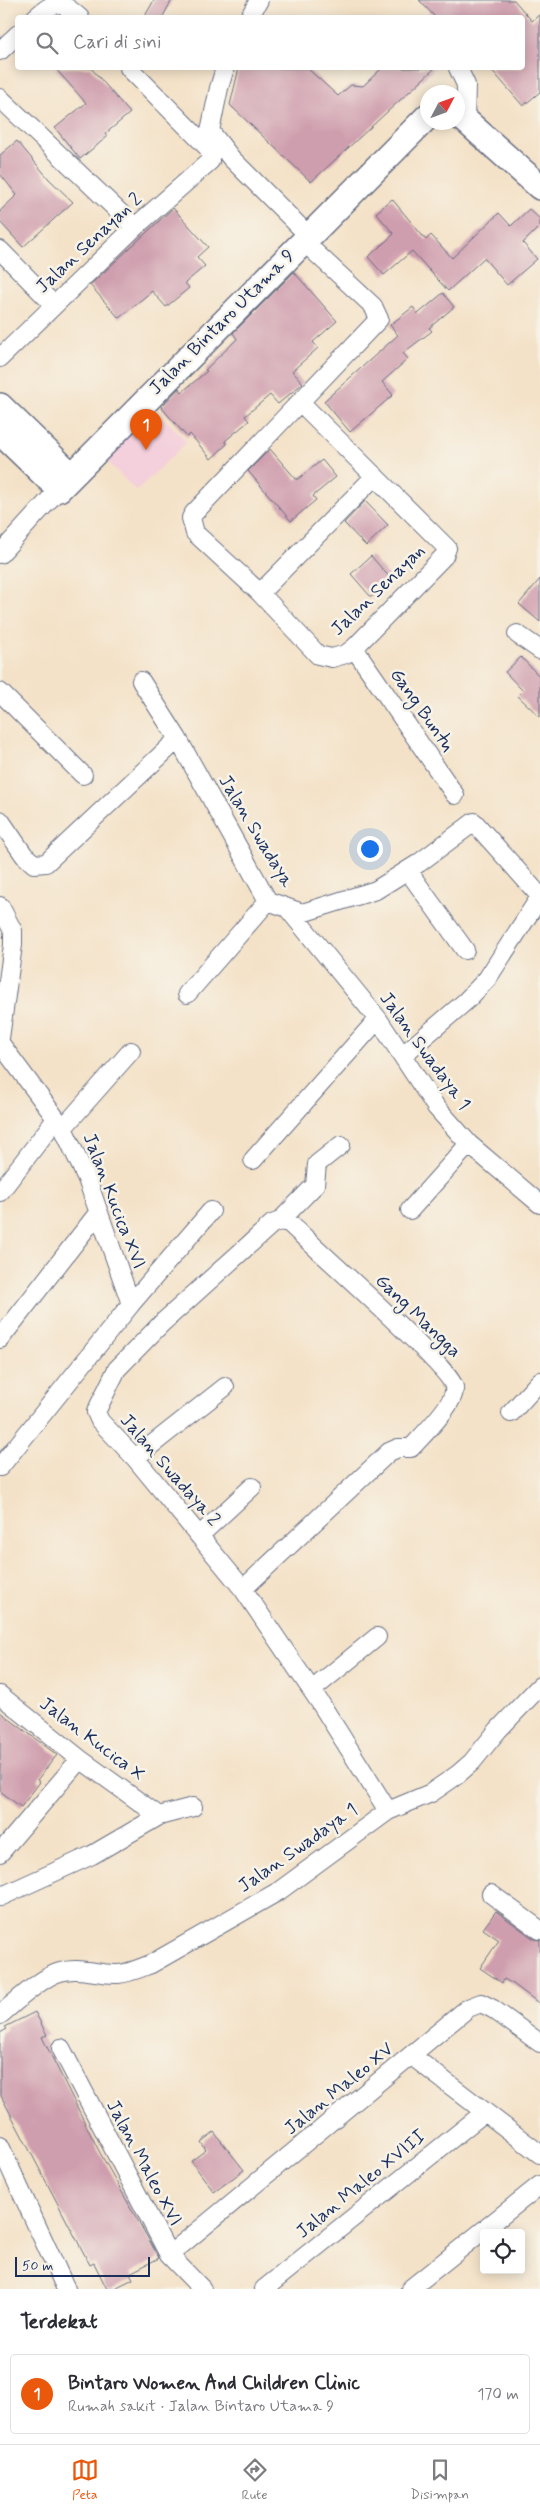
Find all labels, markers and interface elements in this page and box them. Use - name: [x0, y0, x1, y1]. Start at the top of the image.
- search box: [15, 15, 525, 70]
- icon: search: [33, 29, 61, 57]
- text: Cari di sini: [73, 30, 161, 55]
- north arrow: [420, 85, 465, 130]
- street label: Jalan Senayan 2: [30, 187, 148, 299]
- street label: Jalan Bintaro Utama 9: [144, 244, 300, 400]
- pin: 1: [130, 409, 162, 450]
- street label: Jalan Senayan: [325, 539, 431, 641]
- street label: Gang Buntu: [382, 663, 460, 758]
- street label: Jalan Swadaya: [212, 770, 300, 893]
- your location: [357, 836, 383, 862]
- street label: Jalan Swadaya 1: [373, 987, 476, 1116]
- street label: Jalan Kucica XVI: [77, 1130, 151, 1272]
- street label: Gang Mangga: [368, 1269, 466, 1365]
- street label: Jalan Swadaya 2: [113, 1408, 226, 1532]
- street label: Jalan Kucica X: [34, 1691, 150, 1787]
- street label: Jalan Swadaya 1: [233, 1797, 363, 1899]
- street label: Jalan Maleo XV: [279, 2037, 399, 2141]
- street label: Jalan Maleo XVI: [100, 2096, 188, 2230]
- street label: Jalan Maleo XVIII: [291, 2124, 431, 2244]
- map controls: [480, 2229, 525, 2274]
- button: locate: [480, 2229, 525, 2274]
- scale bar: [15, 2254, 150, 2277]
- text: 50 m: [22, 2257, 53, 2275]
- text: Terdekat: [20, 2308, 98, 2336]
- text: Bintaro Women And Children Clinic: [68, 2371, 360, 2396]
- text: 1: [33, 2384, 41, 2405]
- text: 170 m: [477, 2384, 519, 2405]
- text: Rumah sakit · Jalan Bintaro Utama 9: [68, 2396, 334, 2417]
- tab: Peta: [71, 2456, 99, 2504]
- tab: Rute: [241, 2456, 269, 2504]
- tab: Disimpan: [410, 2456, 469, 2504]

